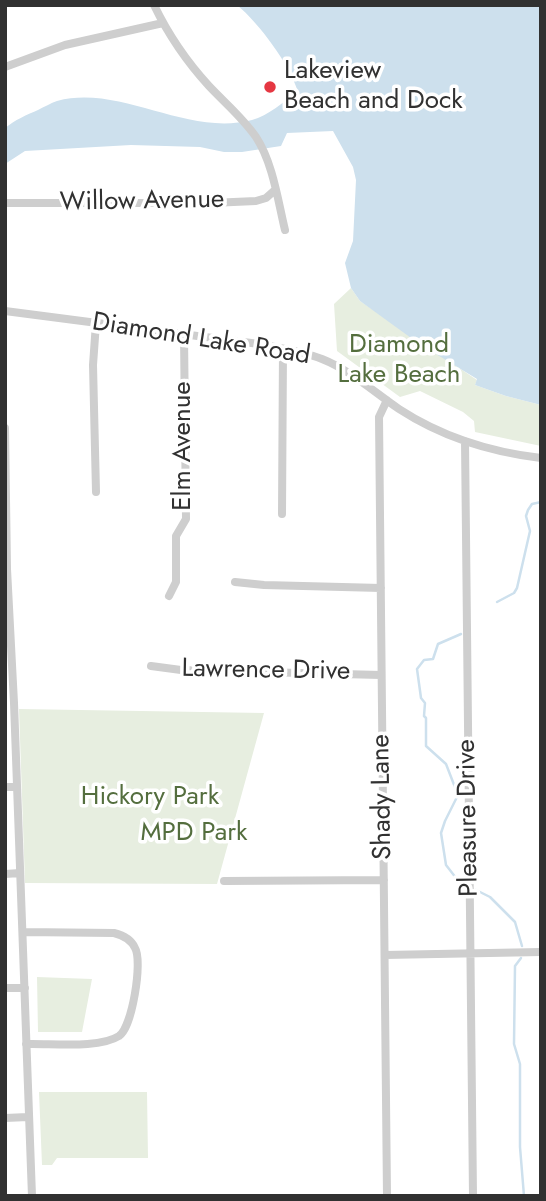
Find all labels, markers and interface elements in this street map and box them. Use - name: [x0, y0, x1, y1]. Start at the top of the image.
- place label: Lakeview Beach and Dock: [284, 56, 463, 118]
- marker: Lakeview Beach and Dock: [262, 79, 278, 95]
- street label: Willow Avenue: [59, 185, 225, 219]
- street label: Diamond Lake Road: [90, 307, 312, 373]
- park label: Diamond Lake Beach: [338, 330, 460, 392]
- street label: Elm Avenue: [168, 381, 200, 511]
- street label: Lawrence Drive: [181, 654, 351, 688]
- street label: Shady Lane: [366, 734, 400, 860]
- street label: Pleasure Drive: [452, 739, 486, 897]
- park label: Hickory Park: [81, 782, 219, 814]
- park label: MPD Park: [140, 818, 248, 850]

